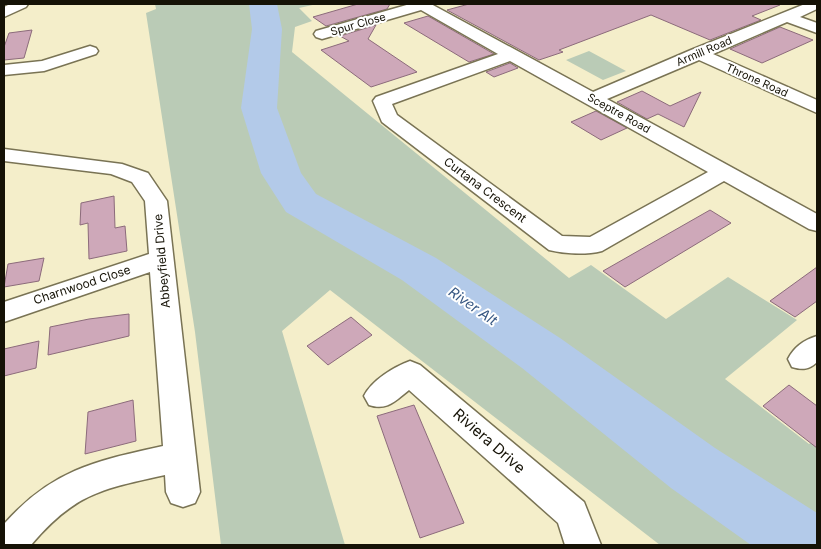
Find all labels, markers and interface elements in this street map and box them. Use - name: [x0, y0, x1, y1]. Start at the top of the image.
- street label: Spur Close: [329, 9, 387, 39]
- street label: Armill Road: [674, 33, 734, 69]
- street label: Throne Road: [724, 60, 790, 100]
- street label: Sceptre Road: [585, 90, 653, 136]
- street label: Curtana Crescent: [441, 154, 530, 226]
- street label: Abbeyfield Drive: [150, 213, 173, 309]
- street label: Charnwood Close: [31, 262, 132, 307]
- water label: River Alt: [446, 283, 501, 329]
- street label: Riviera Drive: [449, 404, 529, 477]

